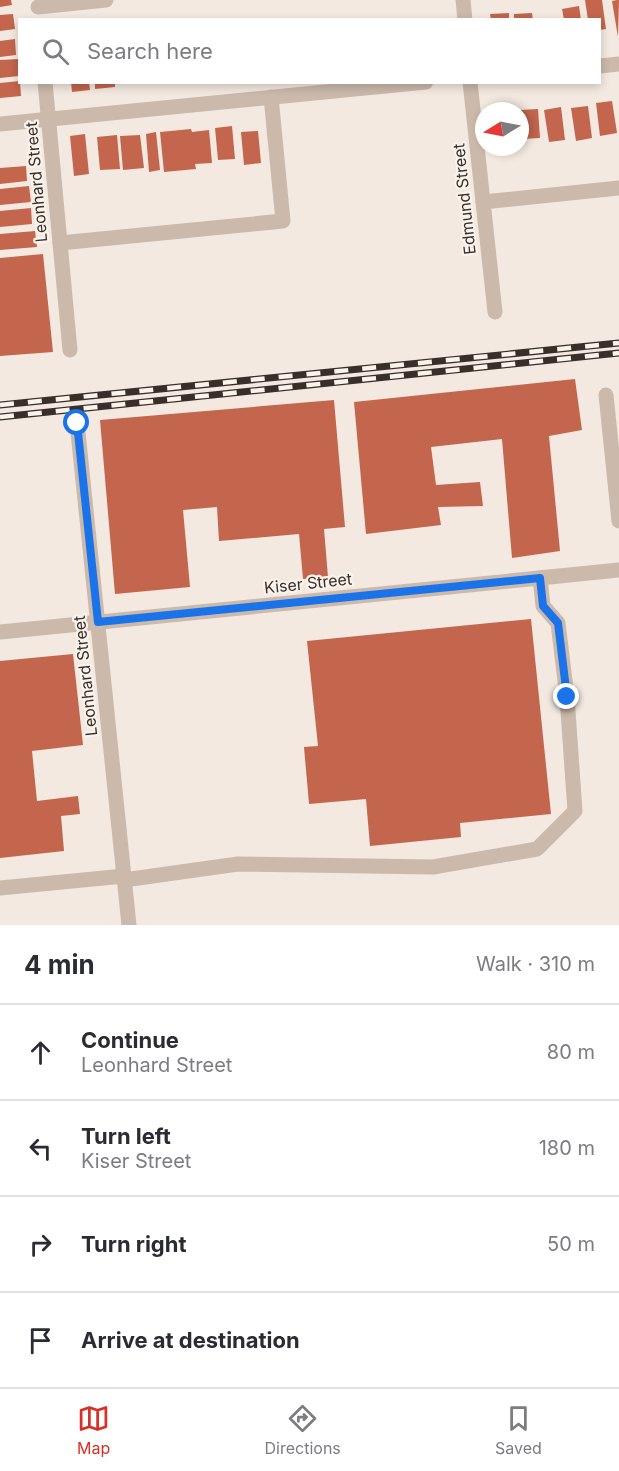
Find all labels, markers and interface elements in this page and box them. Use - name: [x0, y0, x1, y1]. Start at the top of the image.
- search box: [18, 18, 601, 84]
- icon: search: [39, 35, 72, 68]
- text: Search here: [87, 38, 213, 64]
- north arrow: [475, 102, 529, 156]
- street label: Leonhard Street: [21, 121, 51, 243]
- street label: Edmund Street: [448, 142, 480, 256]
- route start: [63, 409, 89, 435]
- street label: Kiser Street: [263, 568, 353, 598]
- street label: Leonhard Street: [69, 615, 101, 737]
- route end: [553, 683, 579, 709]
- text: 4 min: [24, 949, 95, 980]
- text: Walk · 310 m: [476, 952, 595, 976]
- text: Continue: [81, 1027, 179, 1053]
- icon: ahead: [24, 1036, 57, 1069]
- text: 80 m: [547, 1040, 595, 1064]
- text: Leonhard Street: [81, 1053, 232, 1077]
- text: Turn left: [81, 1123, 171, 1149]
- icon: left: [24, 1132, 57, 1165]
- text: 180 m: [539, 1136, 595, 1160]
- text: Kiser Street: [81, 1149, 191, 1173]
- icon: right: [24, 1228, 57, 1261]
- text: Turn right: [81, 1231, 187, 1257]
- text: 50 m: [547, 1232, 595, 1256]
- icon: arrive: [24, 1324, 57, 1357]
- text: Arrive at destination: [81, 1327, 300, 1353]
- tab: Map: [77, 1402, 110, 1458]
- tab: Directions: [265, 1402, 341, 1458]
- tab: Saved: [495, 1402, 542, 1458]

